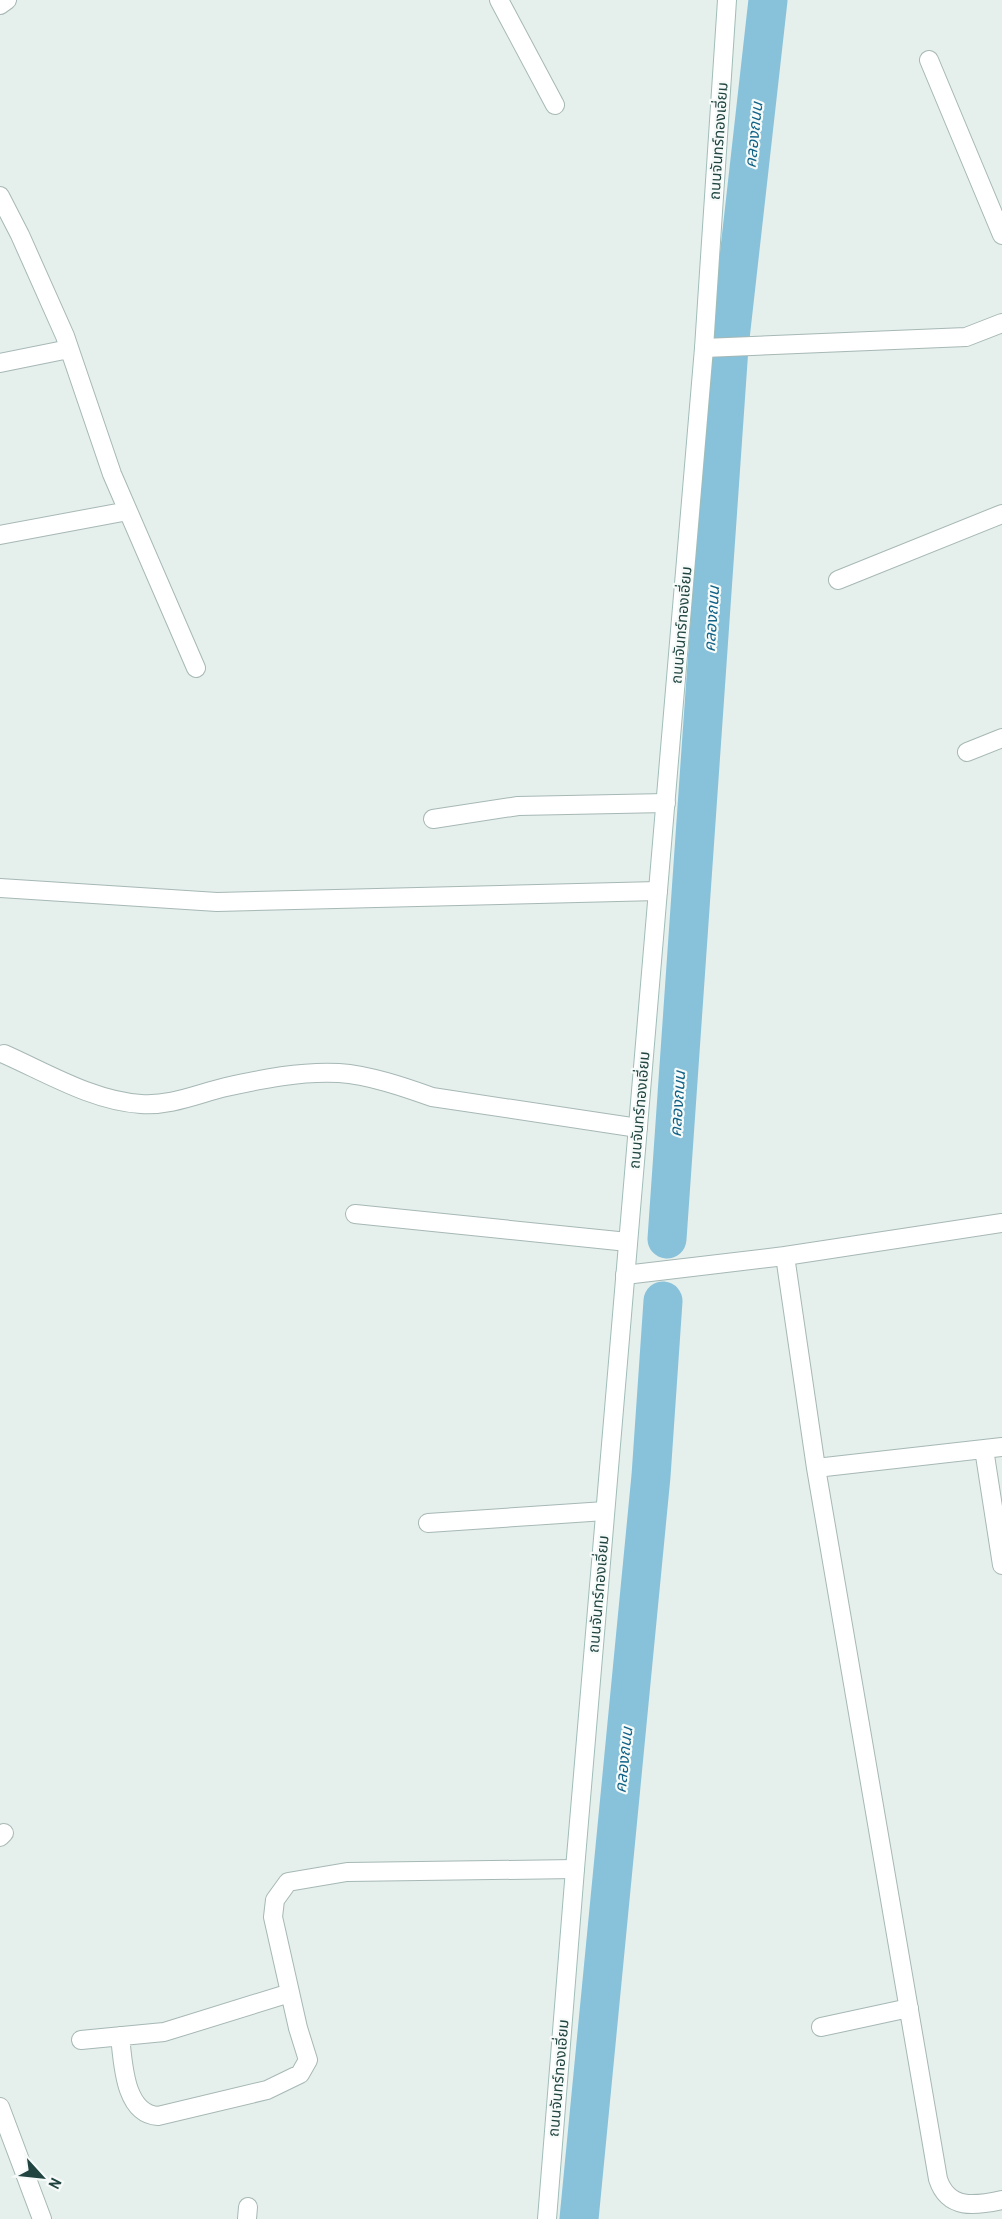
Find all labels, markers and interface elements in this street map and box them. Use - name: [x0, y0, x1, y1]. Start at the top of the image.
- street label: ถนนจันทร์ทองเอี่ยม: [703, 81, 733, 201]
- water label: คลองถนน: [739, 100, 768, 169]
- street label: ถนนจันทร์ทองเอี่ยม: [665, 565, 697, 685]
- water label: คลองถนน: [698, 584, 724, 653]
- street label: ถนนจันทร์ทองเอี่ยม: [623, 1050, 655, 1170]
- water label: คลองถนน: [664, 1069, 690, 1138]
- street label: ถนนจันทร์ทองเอี่ยม: [582, 1534, 614, 1654]
- water label: คลองถนน: [609, 1725, 638, 1794]
- street label: ถนนจันทร์ทองเอี่ยม: [542, 2018, 574, 2138]
- north arrow: [12, 2147, 72, 2207]
- text: N: [43, 2175, 67, 2193]

